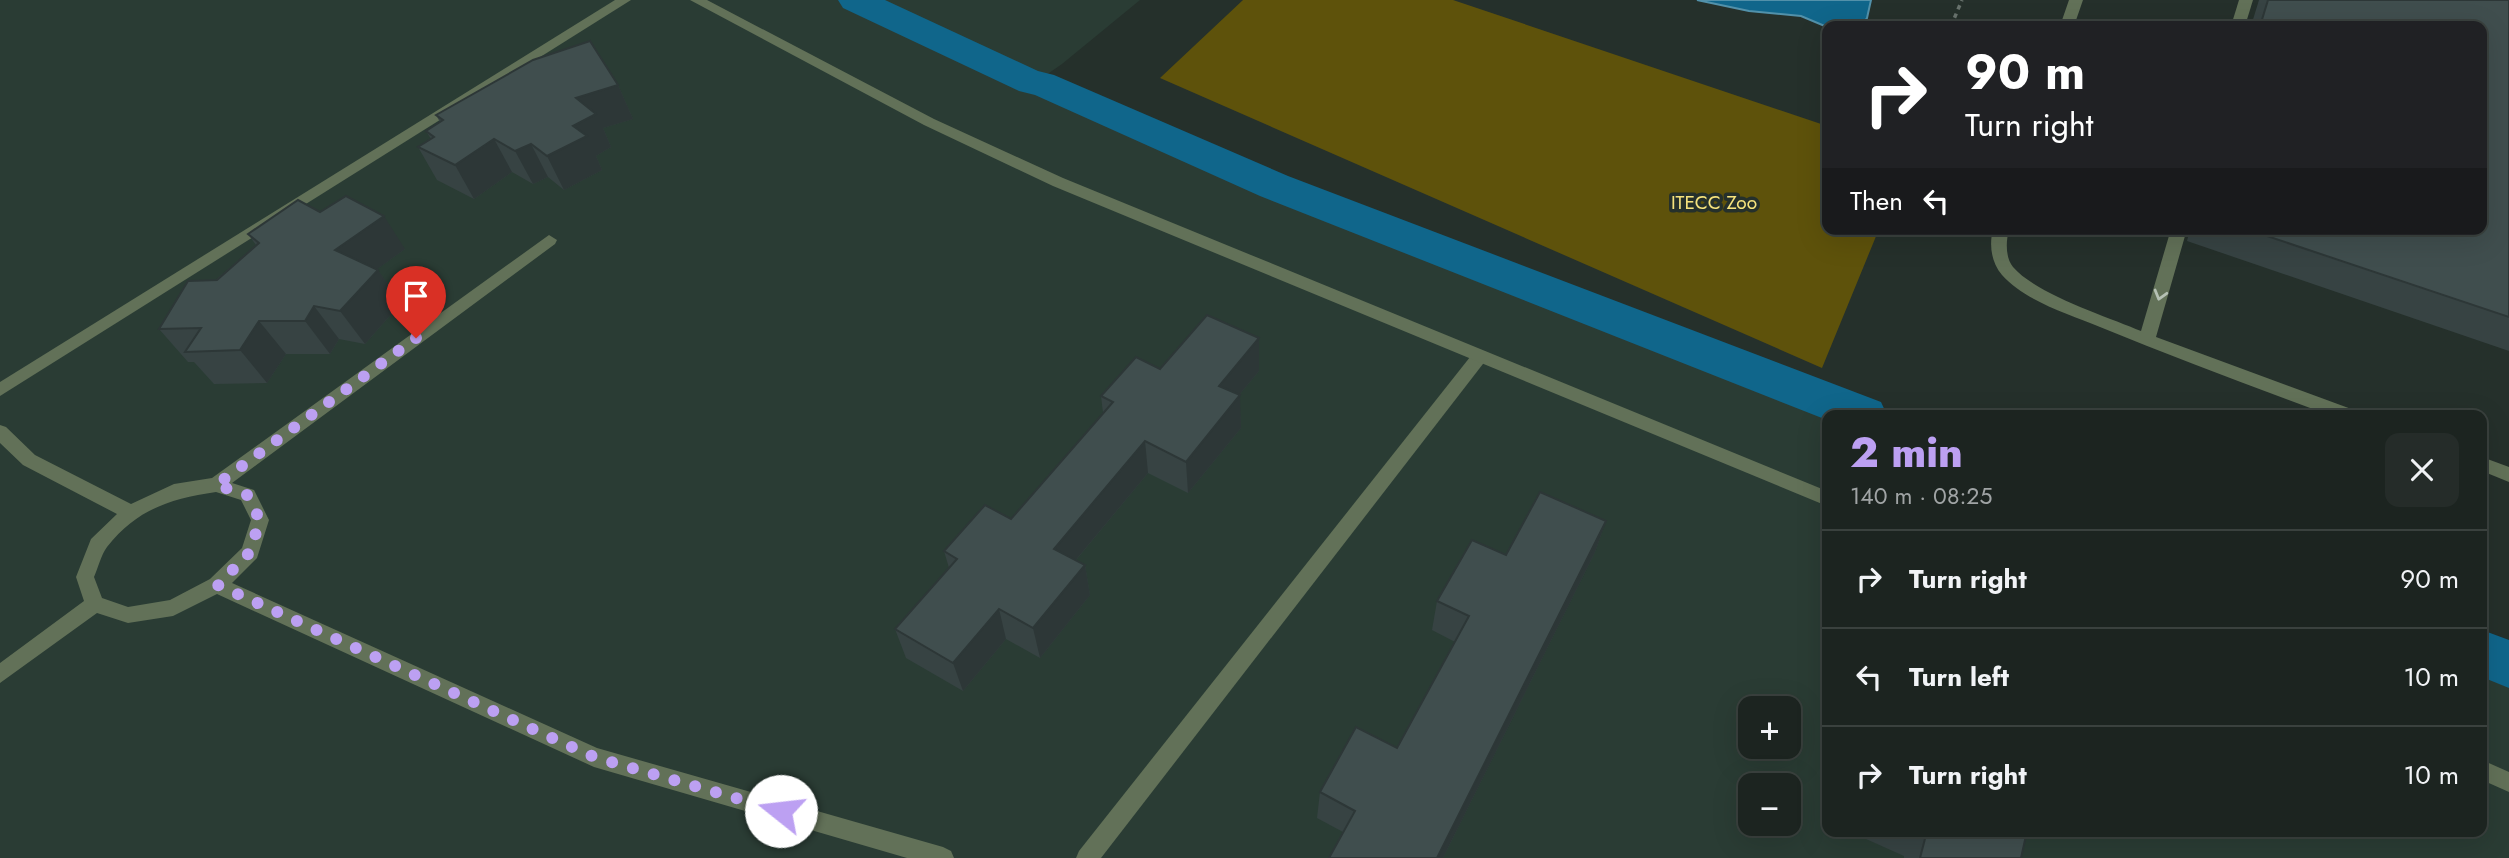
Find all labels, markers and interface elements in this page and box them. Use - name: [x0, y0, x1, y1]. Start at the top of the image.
- text: 90 m: [1965, 37, 2085, 107]
- icon: right: [1850, 49, 1941, 140]
- text: Turn right: [1965, 102, 2094, 148]
- text: Then: [1850, 182, 1903, 220]
- icon: left: [1917, 182, 1955, 220]
- park label: ITECC Zoo: [1671, 189, 1757, 216]
- pin: [386, 266, 446, 338]
- icon: arrive: [397, 277, 435, 315]
- one-way arrow: [2154, 289, 2169, 301]
- text: 2 min: [1850, 422, 1963, 483]
- button: close: [2385, 433, 2459, 507]
- text: 140 m · 08:25: [1850, 479, 1992, 513]
- icon: right: [1850, 560, 1888, 598]
- text: Turn right: [1909, 560, 2027, 598]
- text: 90 m: [2400, 560, 2459, 598]
- icon: left: [1850, 658, 1888, 696]
- text: Turn left: [1909, 658, 2009, 696]
- text: 10 m: [2404, 658, 2459, 696]
- map controls: [1738, 696, 1801, 836]
- button: +: [1738, 696, 1801, 759]
- icon: right: [1850, 756, 1888, 794]
- text: Turn right: [1909, 756, 2027, 794]
- text: 10 m: [2404, 756, 2459, 794]
- button: −: [1738, 773, 1801, 836]
- position arrow: [744, 774, 818, 848]

